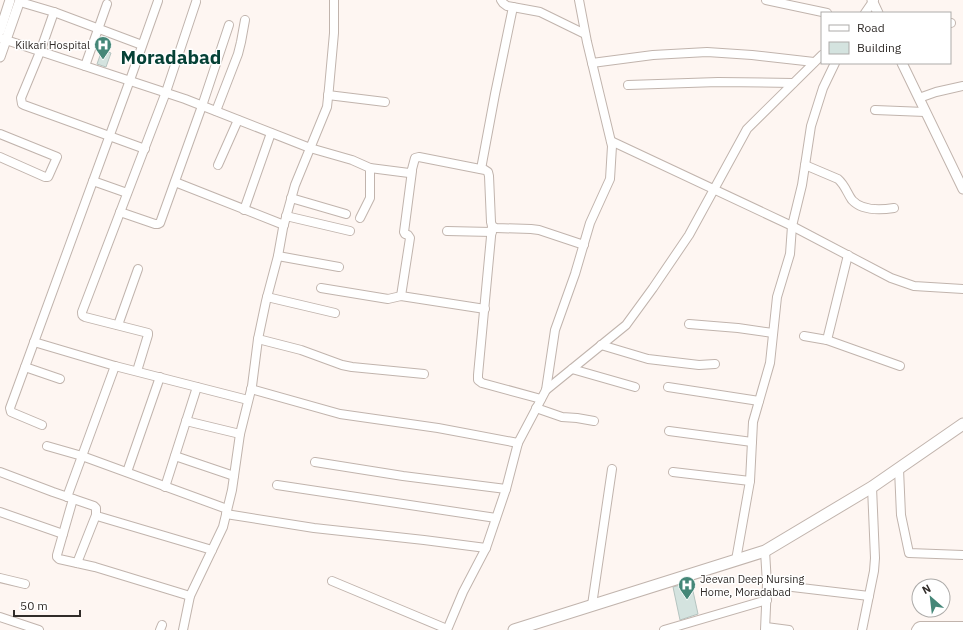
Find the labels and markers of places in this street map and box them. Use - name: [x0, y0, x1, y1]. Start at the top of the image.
- hospital icon: Kilkari Hospital: [93, 35, 113, 60]
- place label: Kilkari Hospital: [15, 38, 90, 52]
- place label: Jeevan Deep Nursing Home, Moradabad: [700, 572, 804, 599]
- hospital icon: Jeevan Deep Nursing Home, Moradabad: [677, 575, 697, 600]

